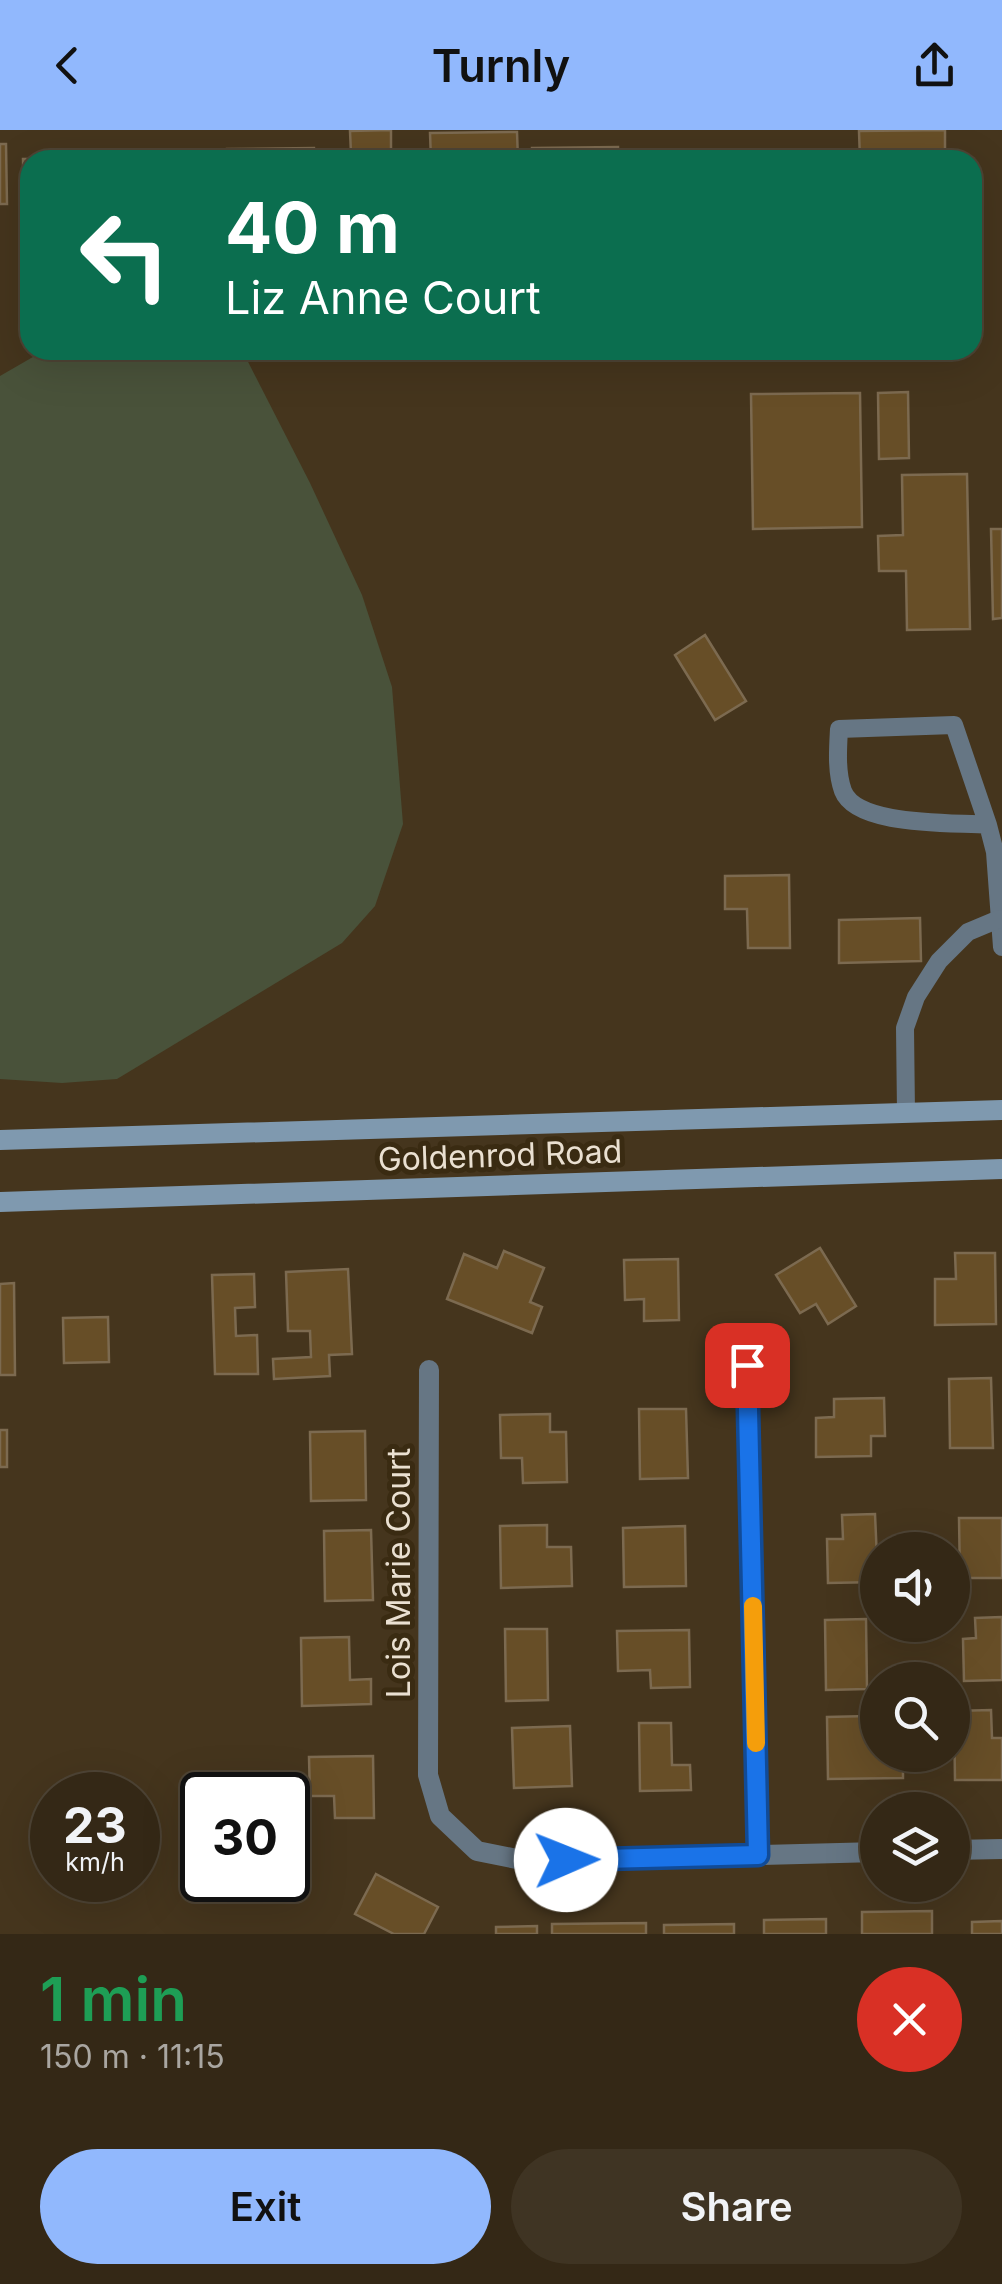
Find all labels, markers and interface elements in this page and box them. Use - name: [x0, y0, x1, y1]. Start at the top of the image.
- icon: back: [40, 38, 95, 93]
- text: Turnly: [432, 38, 570, 93]
- icon: share: [907, 38, 962, 93]
- text: 40 m: [225, 185, 400, 270]
- icon: left: [60, 190, 190, 320]
- text: Liz Anne Court: [225, 270, 541, 325]
- street label: Goldenrod Road: [377, 1131, 623, 1179]
- pin: [705, 1323, 790, 1408]
- icon: arrive: [720, 1338, 775, 1393]
- street label: Lois Marie Court: [379, 1448, 418, 1698]
- map controls: [860, 1532, 970, 1902]
- button: sound: [860, 1532, 970, 1642]
- button: search: [860, 1662, 970, 1772]
- speed limit sign: 30: [180, 1772, 310, 1902]
- button: layers: [860, 1792, 970, 1902]
- text: 23: [63, 1795, 127, 1855]
- position arrow: [514, 1808, 618, 1912]
- text: km/h: [65, 1847, 125, 1877]
- text: 1 min: [40, 1963, 187, 2035]
- button: close: [857, 1967, 962, 2072]
- text: 150 m · 11:15: [40, 2037, 225, 2076]
- button: Exit: [40, 2149, 491, 2264]
- button: Share: [511, 2149, 962, 2264]

